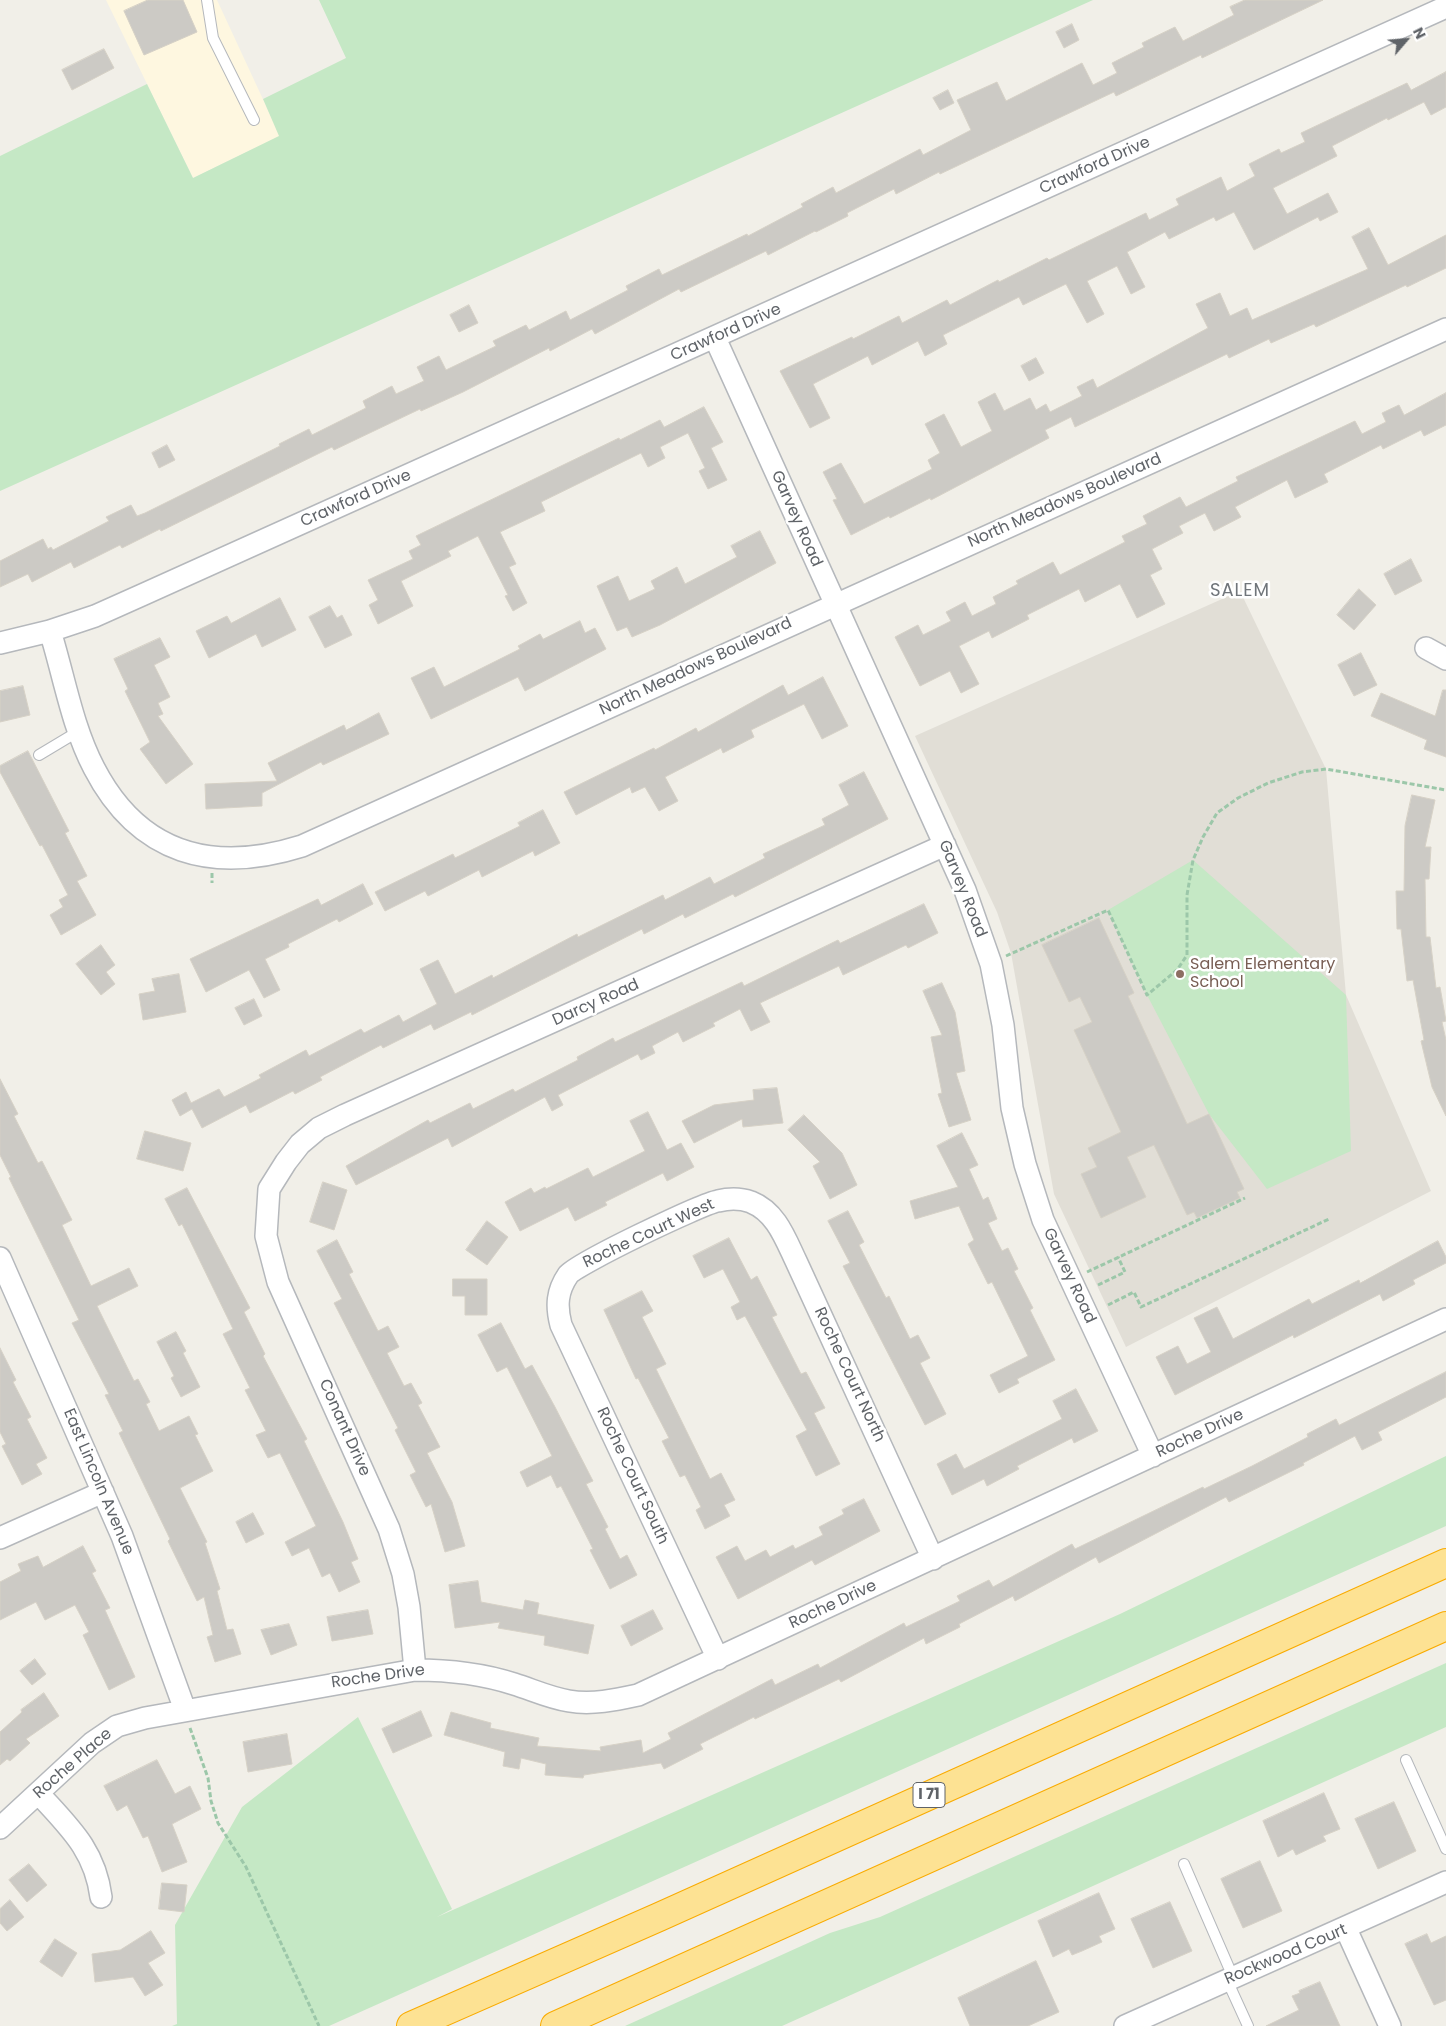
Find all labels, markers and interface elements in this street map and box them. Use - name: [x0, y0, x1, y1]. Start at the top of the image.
- north arrow: [1381, 15, 1431, 65]
- text: N: [1408, 24, 1431, 42]
- street label: Crawford Drive: [1037, 133, 1153, 199]
- street label: Crawford Drive: [668, 300, 784, 366]
- street label: North Meadows Boulevard: [965, 450, 1165, 552]
- street label: Crawford Drive: [298, 466, 414, 532]
- street label: Garvey Road: [766, 468, 826, 570]
- district label: SALEM: [1209, 580, 1271, 602]
- street label: North Meadows Boulevard: [597, 614, 795, 720]
- street label: Garvey Road: [934, 838, 990, 940]
- place label: Salem Elementary School: [1190, 955, 1335, 993]
- marker: Salem Elementary School: [1174, 968, 1186, 980]
- street label: Darcy Road: [550, 975, 642, 1031]
- street label: Roche Court West: [580, 1195, 718, 1273]
- street label: Garvey Road: [1039, 1225, 1099, 1327]
- street label: Roche Court North: [809, 1305, 889, 1445]
- street label: Conant Drive: [314, 1377, 374, 1479]
- street label: Roche Court South: [592, 1404, 672, 1548]
- street label: Roche Drive: [1153, 1405, 1247, 1463]
- street label: East Lincoln Avenue: [58, 1406, 138, 1558]
- street label: Roche Drive: [786, 1576, 880, 1634]
- street label: Roche Drive: [330, 1661, 426, 1693]
- street label: Roche Place: [30, 1725, 116, 1803]
- road number: I 71: [913, 1782, 945, 1808]
- street label: Rockwood Court: [1222, 1921, 1350, 1989]

